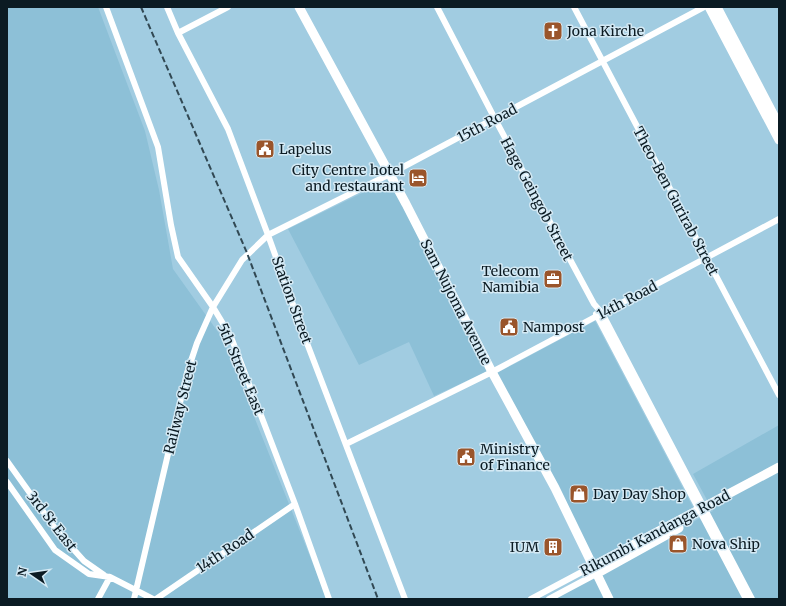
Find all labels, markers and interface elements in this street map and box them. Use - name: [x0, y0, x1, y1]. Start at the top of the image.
- church icon: Jona Kirche: [542, 20, 564, 42]
- place label: Jona Kirche: [566, 22, 644, 40]
- street label: 15th Road: [454, 99, 521, 146]
- street label: Theo-Ben Gurirab Street: [629, 124, 723, 279]
- street label: Hage Geingob Street: [497, 134, 577, 264]
- public building icon: Lapelus: [254, 138, 276, 160]
- place label: Lapelus: [279, 140, 332, 158]
- place label: City Centre hotel and restaurant: [292, 161, 405, 195]
- hotel icon: City Centre hotel and restaurant: [407, 167, 429, 189]
- street label: Sam Nujoma Avenue: [417, 236, 495, 368]
- street label: Station Street: [268, 254, 316, 347]
- place label: Telecom Namibia: [482, 262, 539, 296]
- office icon: Telecom Namibia: [542, 268, 564, 290]
- street label: 14th Road: [594, 276, 661, 323]
- public building icon: Nampost: [498, 316, 520, 338]
- place label: Nampost: [523, 318, 585, 336]
- street label: 5th Street East: [214, 320, 269, 418]
- street label: Railway Street: [160, 357, 201, 456]
- place label: Ministry of Finance: [480, 440, 550, 474]
- public building icon: Ministry of Finance: [455, 446, 477, 468]
- shop icon: Day Day Shop: [568, 483, 590, 505]
- place label: Day Day Shop: [593, 485, 686, 503]
- street label: Rikumbi Kandanga Road: [577, 486, 733, 580]
- street label: 3rd St East: [23, 487, 81, 555]
- street label: 14th Road: [193, 525, 258, 577]
- shop icon: Nova Ship: [667, 533, 689, 555]
- place label: Nova Ship: [692, 535, 760, 553]
- building icon: IUM: [542, 536, 564, 558]
- place label: IUM: [510, 538, 539, 556]
- north arrow: [12, 554, 52, 594]
- text: N: [14, 566, 30, 578]

